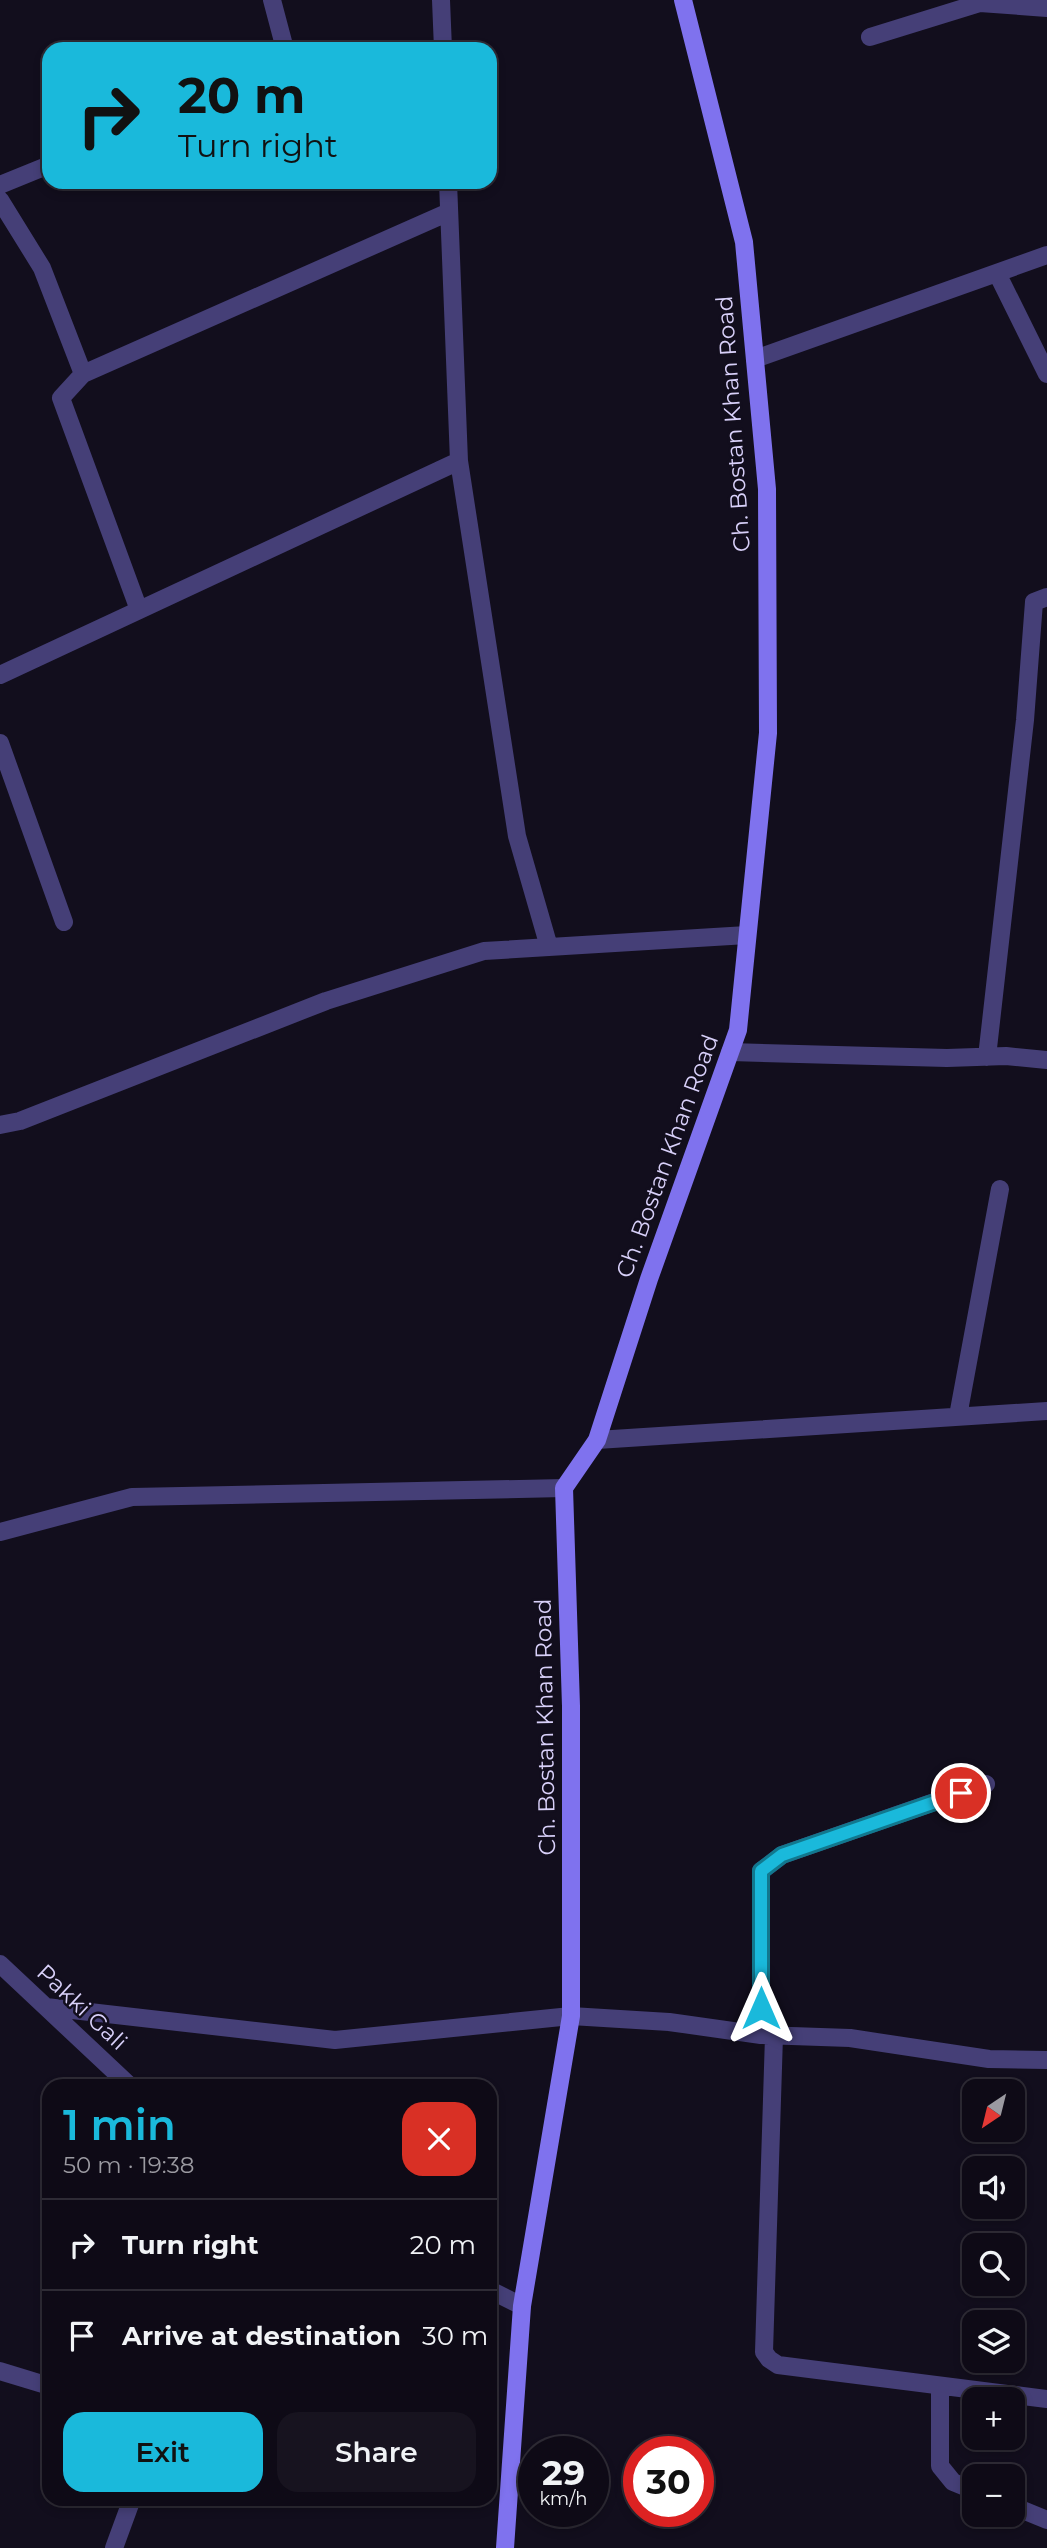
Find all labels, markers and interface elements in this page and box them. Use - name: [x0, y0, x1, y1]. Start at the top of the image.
- text: 20 m: [178, 66, 305, 125]
- icon: right: [63, 70, 154, 161]
- text: Turn right: [178, 126, 338, 165]
- street label: Ch. Bostan Khan Road: [710, 295, 756, 553]
- street label: Ch. Bostan Khan Road: [610, 1030, 724, 1282]
- street label: Ch. Bostan Khan Road: [529, 1598, 561, 1856]
- pin: [931, 1763, 991, 1823]
- icon: arrive: [942, 1774, 980, 1812]
- street label: Pakki Gali: [31, 1958, 133, 2056]
- position arrow: [724, 1971, 798, 2045]
- north arrow: [962, 2079, 1026, 2142]
- map controls: [962, 2079, 1025, 2527]
- text: 1 min: [63, 2099, 176, 2151]
- button: close: [402, 2102, 476, 2176]
- text: 50 m · 19:38: [63, 2151, 194, 2179]
- button: sound: [962, 2156, 1025, 2219]
- icon: right: [63, 2226, 101, 2264]
- text: Turn right: [122, 2229, 258, 2261]
- text: 20 m: [410, 2229, 476, 2261]
- button: search: [962, 2233, 1025, 2296]
- button: layers: [962, 2310, 1025, 2373]
- icon: arrive: [63, 2317, 101, 2355]
- text: Arrive at destination: [122, 2320, 401, 2352]
- text: 30 m: [422, 2320, 488, 2352]
- button: +: [962, 2387, 1025, 2450]
- button: Exit: [63, 2412, 263, 2492]
- button: Share: [277, 2412, 476, 2492]
- speed limit sign: 30: [623, 2436, 714, 2527]
- text: 29: [542, 2451, 585, 2494]
- button: −: [962, 2464, 1025, 2527]
- text: km/h: [539, 2488, 588, 2510]

